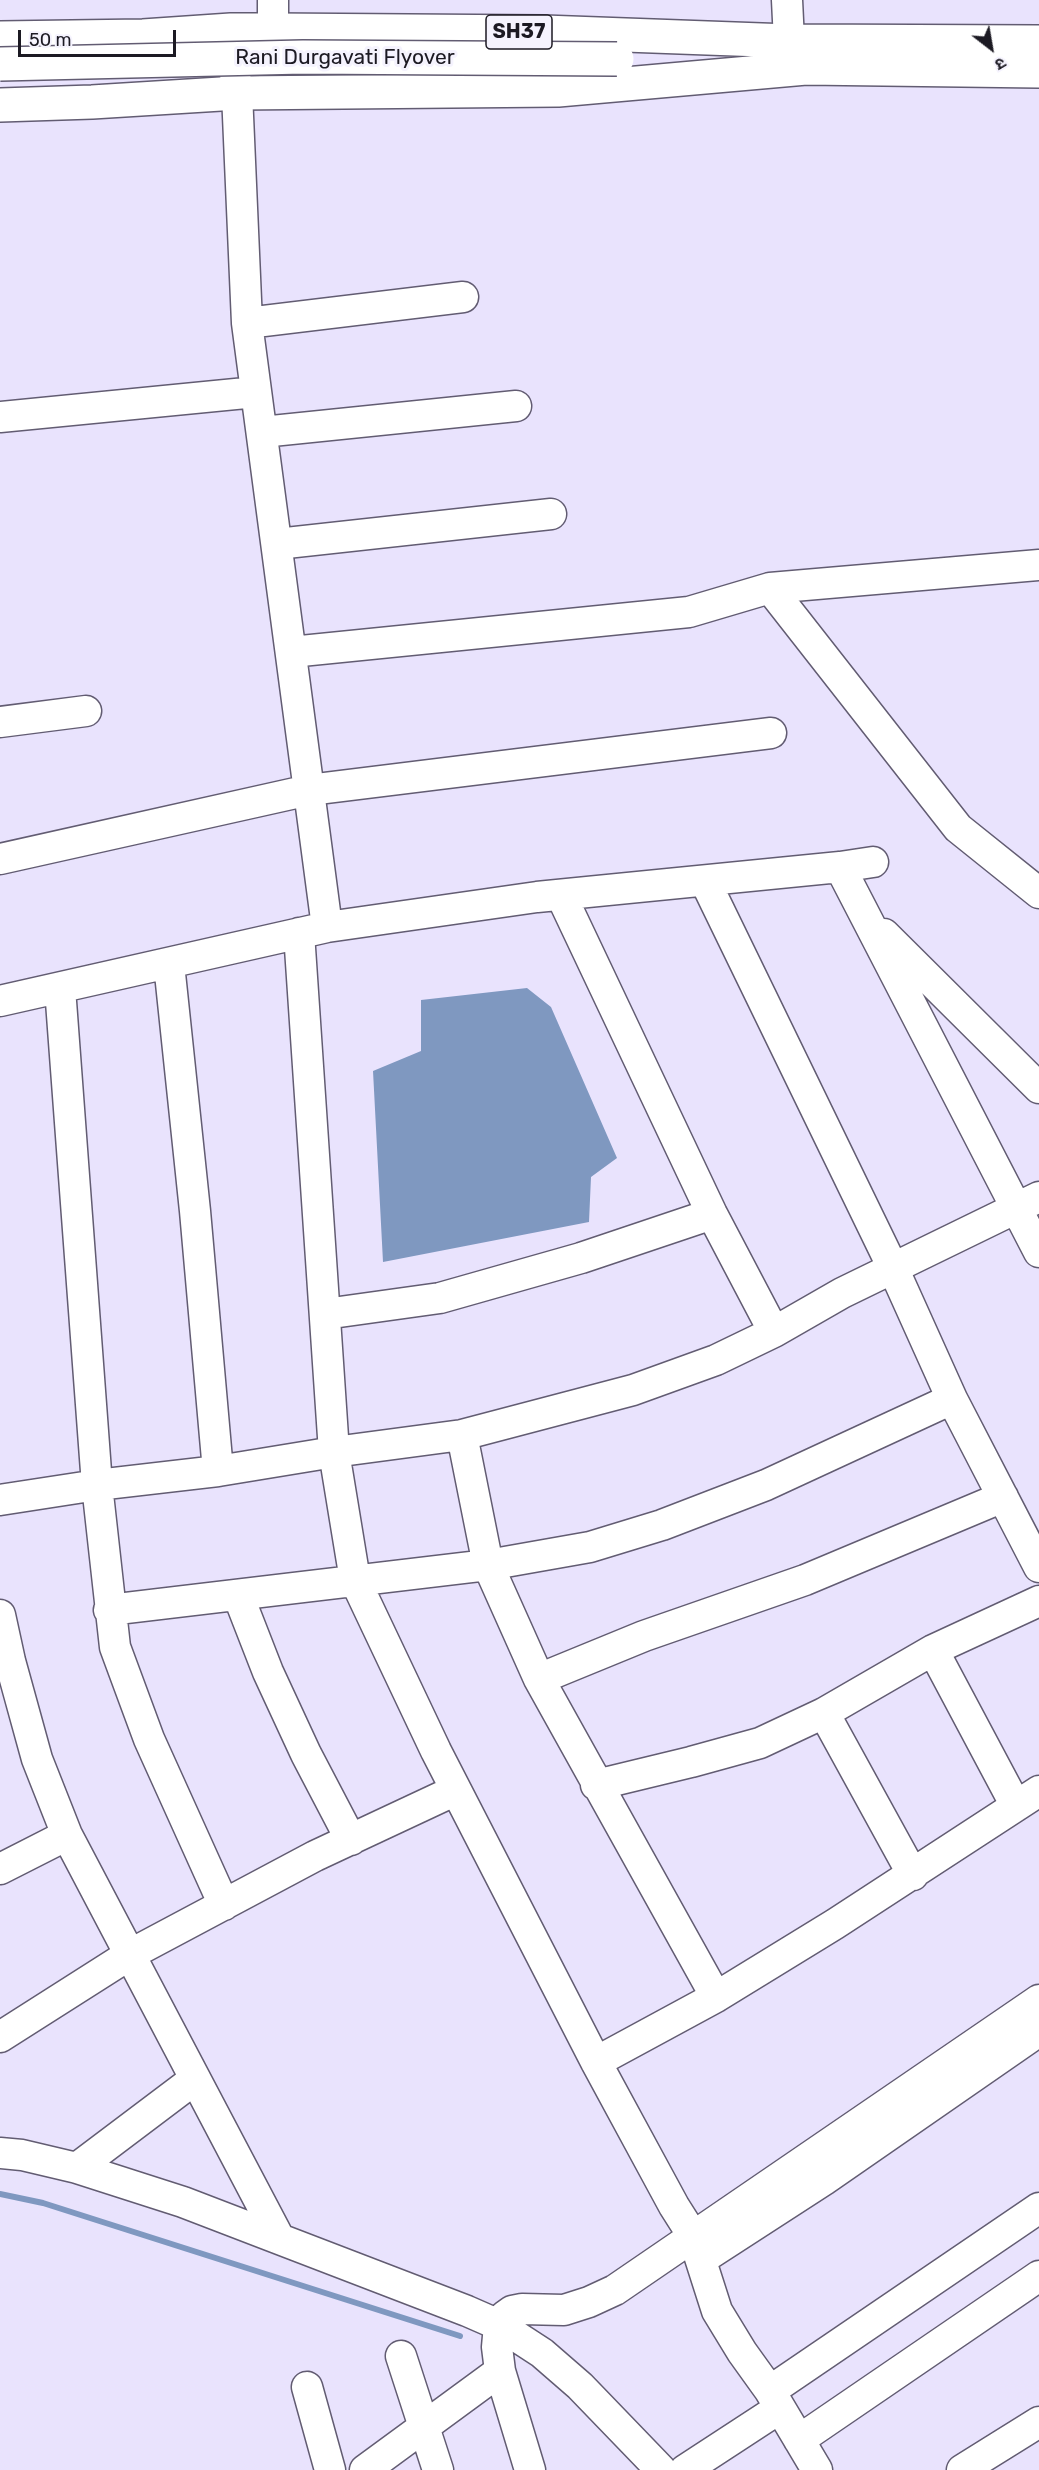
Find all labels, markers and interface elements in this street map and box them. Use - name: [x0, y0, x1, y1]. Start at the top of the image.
- road number: SH37: [486, 15, 552, 49]
- scale bar: [21, 18, 178, 56]
- north arrow: [961, 18, 1021, 78]
- text: 50 m: [29, 29, 72, 51]
- street label: Rani Durgavati Flyover: [235, 45, 455, 71]
- text: उ: [992, 53, 1009, 74]

